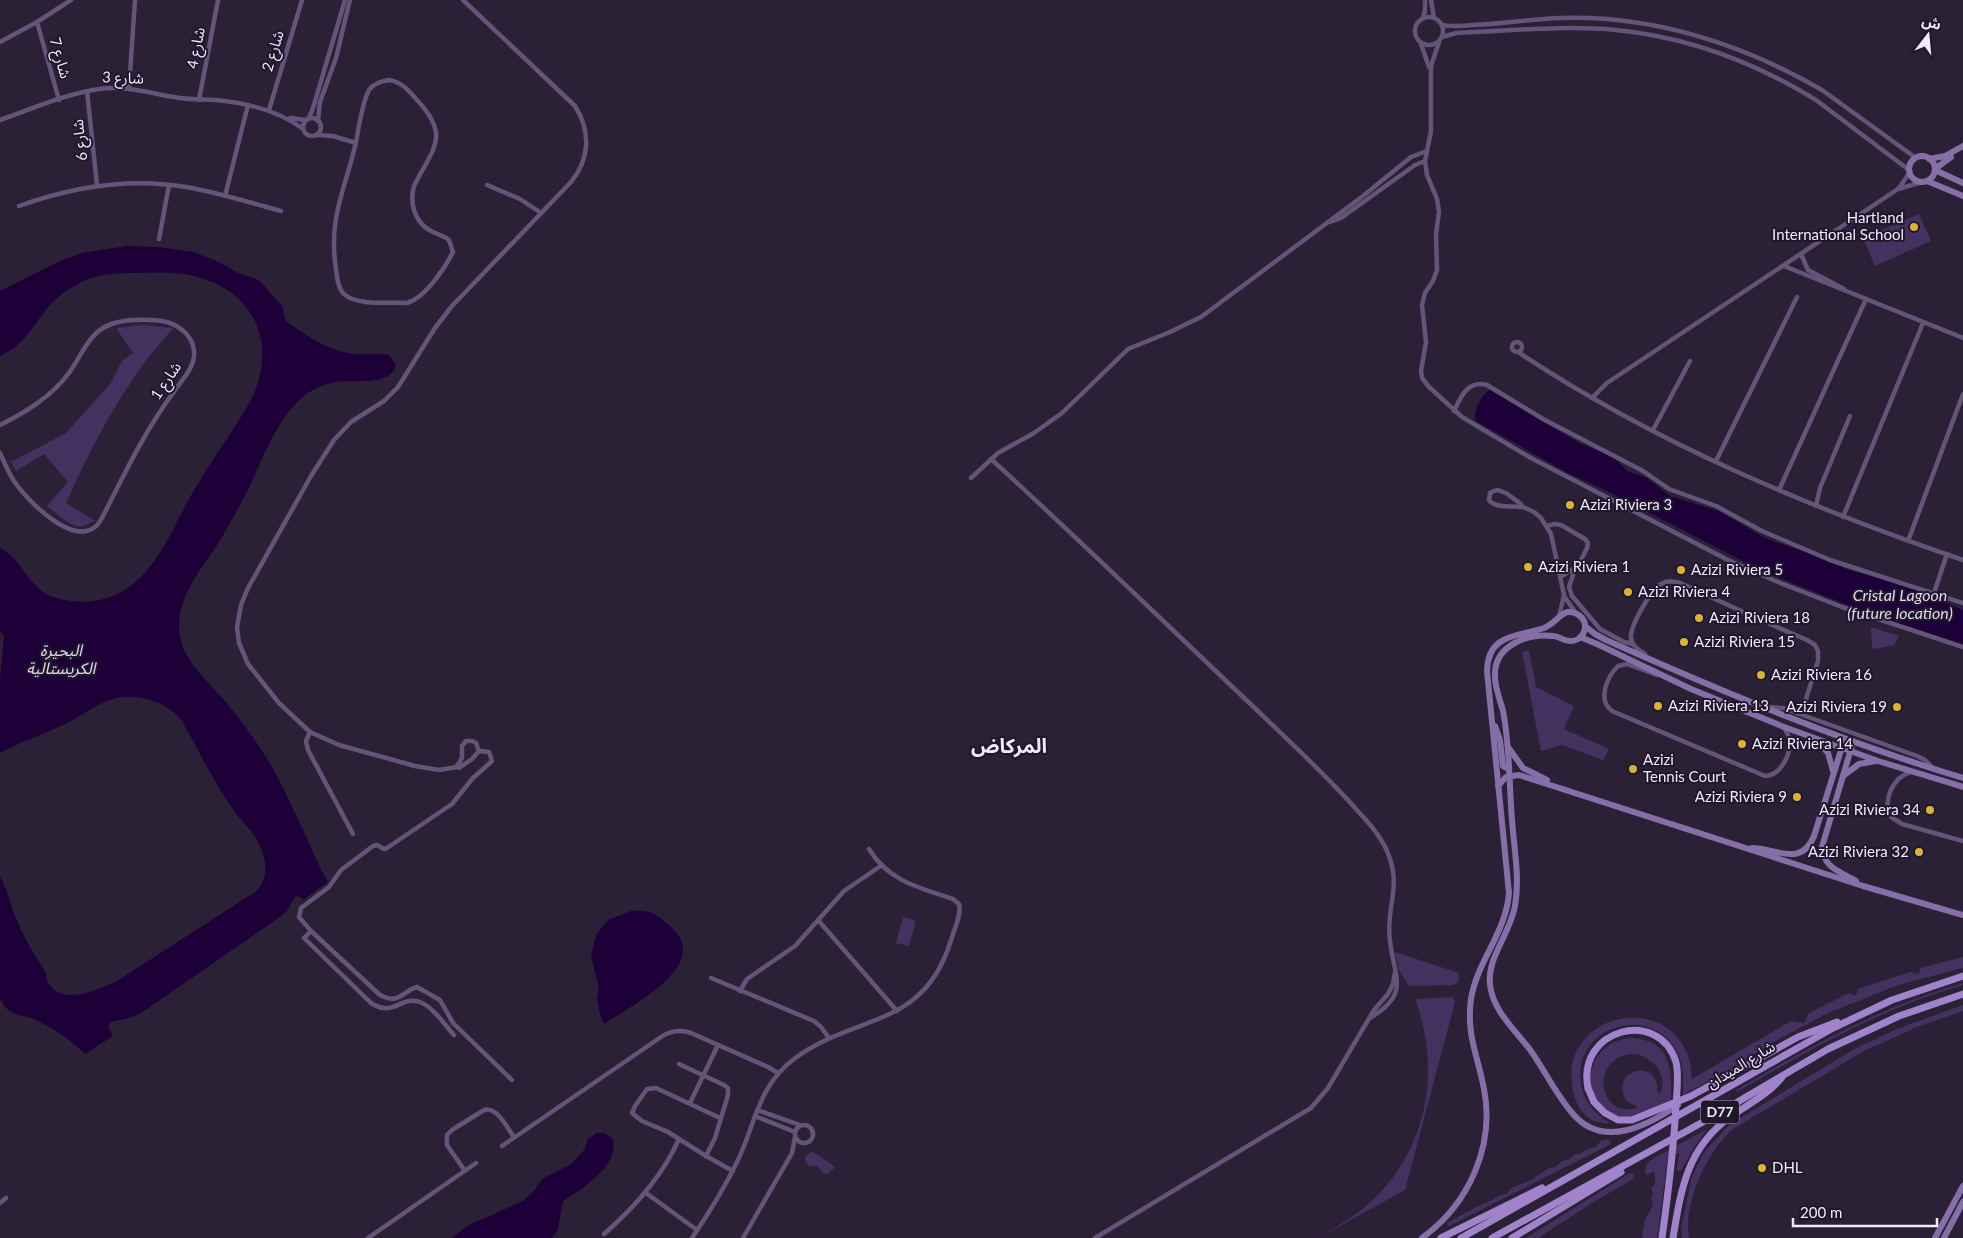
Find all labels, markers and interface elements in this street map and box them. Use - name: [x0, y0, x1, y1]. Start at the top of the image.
- north arrow: [1903, 10, 1953, 60]
- text: ش: [1920, 11, 1943, 33]
- street label: شارع 4: [182, 25, 212, 71]
- street label: شارع 2: [257, 28, 291, 74]
- street label: شارع 7: [43, 35, 75, 82]
- street label: شارع 3: [102, 67, 144, 91]
- street label: شارع 6: [68, 118, 94, 162]
- place label: Hartland International School: [1772, 208, 1904, 243]
- marker: Hartland International School: [1908, 221, 1920, 233]
- street label: شارع 1: [146, 358, 188, 405]
- place label: Azizi Riviera 3: [1580, 495, 1672, 513]
- marker: Azizi Riviera 3: [1564, 499, 1576, 511]
- place label: Azizi Riviera 1: [1538, 557, 1630, 575]
- place label: Azizi Riviera 5: [1691, 560, 1783, 578]
- marker: Azizi Riviera 1: [1522, 561, 1534, 573]
- marker: Azizi Riviera 5: [1675, 564, 1687, 576]
- place label: Azizi Riviera 4: [1638, 582, 1731, 600]
- water label: Cristal Lagoon (future location): [1847, 585, 1953, 622]
- marker: Azizi Riviera 4: [1622, 586, 1634, 598]
- place label: Azizi Riviera 18: [1709, 608, 1810, 626]
- marker: Azizi Riviera 18: [1693, 612, 1705, 624]
- place label: Azizi Riviera 15: [1694, 632, 1795, 650]
- marker: Azizi Riviera 15: [1678, 636, 1690, 648]
- water label: البحيرة الكريستالية: [27, 640, 98, 678]
- place label: Azizi Riviera 16: [1771, 665, 1872, 683]
- marker: Azizi Riviera 16: [1755, 669, 1767, 681]
- place label: Azizi Riviera 13: [1668, 696, 1769, 714]
- place label: Azizi Riviera 19: [1786, 697, 1887, 715]
- marker: Azizi Riviera 13: [1652, 700, 1664, 712]
- marker: Azizi Riviera 19: [1891, 701, 1903, 713]
- district label: المركاض: [971, 733, 1047, 758]
- place label: Azizi Riviera 14: [1752, 734, 1853, 752]
- marker: Azizi Riviera 14: [1736, 738, 1748, 750]
- place label: Azizi Tennis Court: [1643, 750, 1727, 785]
- marker: Azizi Tennis Court: [1627, 763, 1639, 775]
- place label: Azizi Riviera 9: [1695, 787, 1787, 805]
- marker: Azizi Riviera 9: [1791, 791, 1803, 803]
- place label: Azizi Riviera 34: [1819, 800, 1920, 818]
- marker: Azizi Riviera 34: [1924, 804, 1936, 816]
- place label: Azizi Riviera 32: [1808, 842, 1909, 860]
- marker: Azizi Riviera 32: [1913, 846, 1925, 858]
- street label: شارع الميدان: [1703, 1037, 1780, 1095]
- road number: D77: [1701, 1100, 1739, 1124]
- place label: DHL: [1772, 1158, 1803, 1176]
- marker: DHL: [1756, 1162, 1768, 1174]
- scale bar: [1793, 1196, 1937, 1228]
- text: 200 m: [1800, 1203, 1842, 1221]

